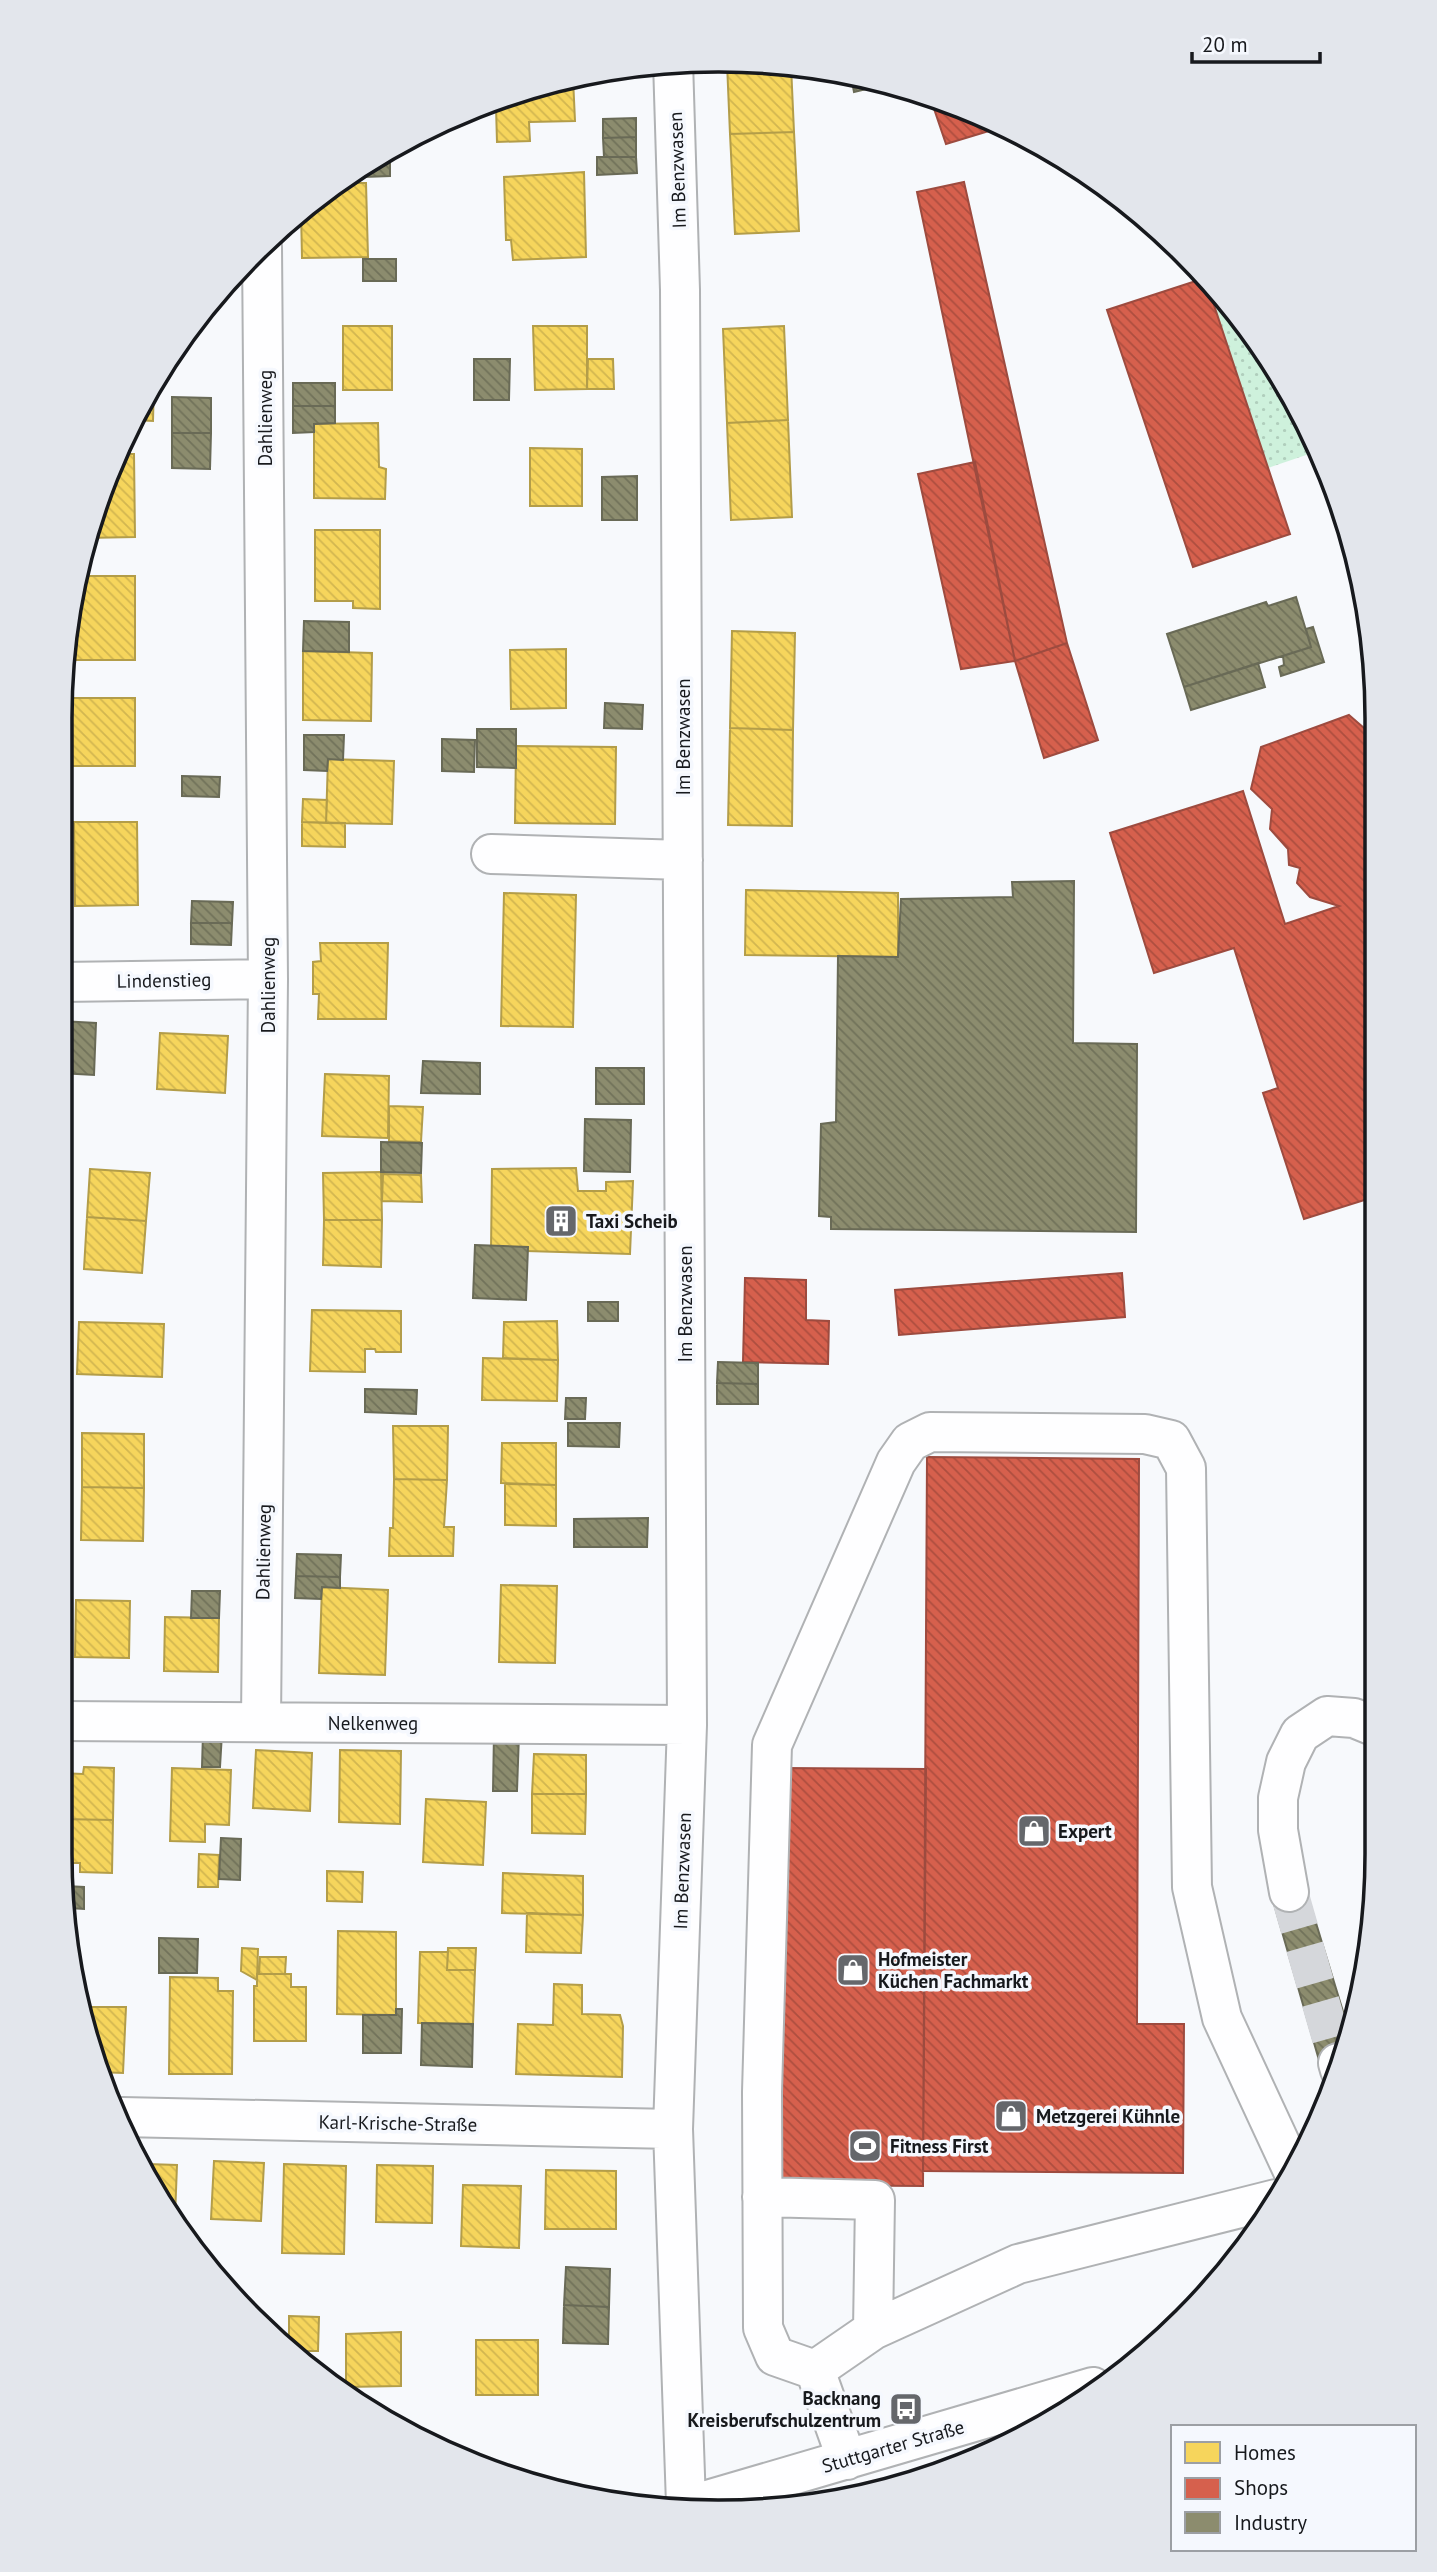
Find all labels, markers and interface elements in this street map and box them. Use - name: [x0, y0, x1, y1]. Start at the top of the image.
- scale bar: [1192, 21, 1320, 65]
- text: 20 m: [1202, 31, 1248, 58]
- street label: Im Benzwasen: [663, 111, 691, 229]
- street label: Dahlienweg: [253, 370, 277, 466]
- street label: Im Benzwasen: [671, 678, 695, 796]
- street label: Dahlienweg: [256, 937, 280, 1033]
- street label: Lindenstieg: [116, 967, 212, 993]
- building icon: Taxi Scheib: [542, 1202, 580, 1240]
- place label: Taxi Scheib: [586, 1209, 678, 1233]
- street label: Im Benzwasen: [673, 1245, 697, 1363]
- street label: Dahlienweg: [250, 1504, 276, 1600]
- street label: Nelkenweg: [328, 1711, 418, 1735]
- street label: Im Benzwasen: [668, 1812, 696, 1930]
- shop icon: Expert: [1015, 1812, 1053, 1850]
- place label: Expert: [1058, 1819, 1112, 1843]
- place label: Hofmeister Küchen Fachmarkt: [878, 1947, 1029, 1993]
- shop icon: Hofmeister Küchen Fachmarkt: [834, 1951, 872, 1989]
- shop icon: Metzgerei Kühnle: [992, 2097, 1030, 2135]
- place label: Metzgerei Kühnle: [1036, 2104, 1180, 2128]
- street label: Karl-Krische-Straße: [318, 2110, 478, 2136]
- sports icon: Fitness First: [846, 2127, 884, 2165]
- place label: Fitness First: [890, 2134, 989, 2158]
- place label: Backnang Kreisberufschulzentrum: [688, 2386, 881, 2432]
- bus stop icon: Backnang Kreisberufschulzentrum: [887, 2390, 925, 2428]
- street label: Stuttgarter Straße: [819, 2414, 967, 2478]
- legend: [1171, 2425, 1416, 2551]
- text: Homes: [1234, 2439, 1296, 2466]
- text: Shops: [1234, 2474, 1288, 2501]
- text: Industry: [1234, 2509, 1307, 2536]

